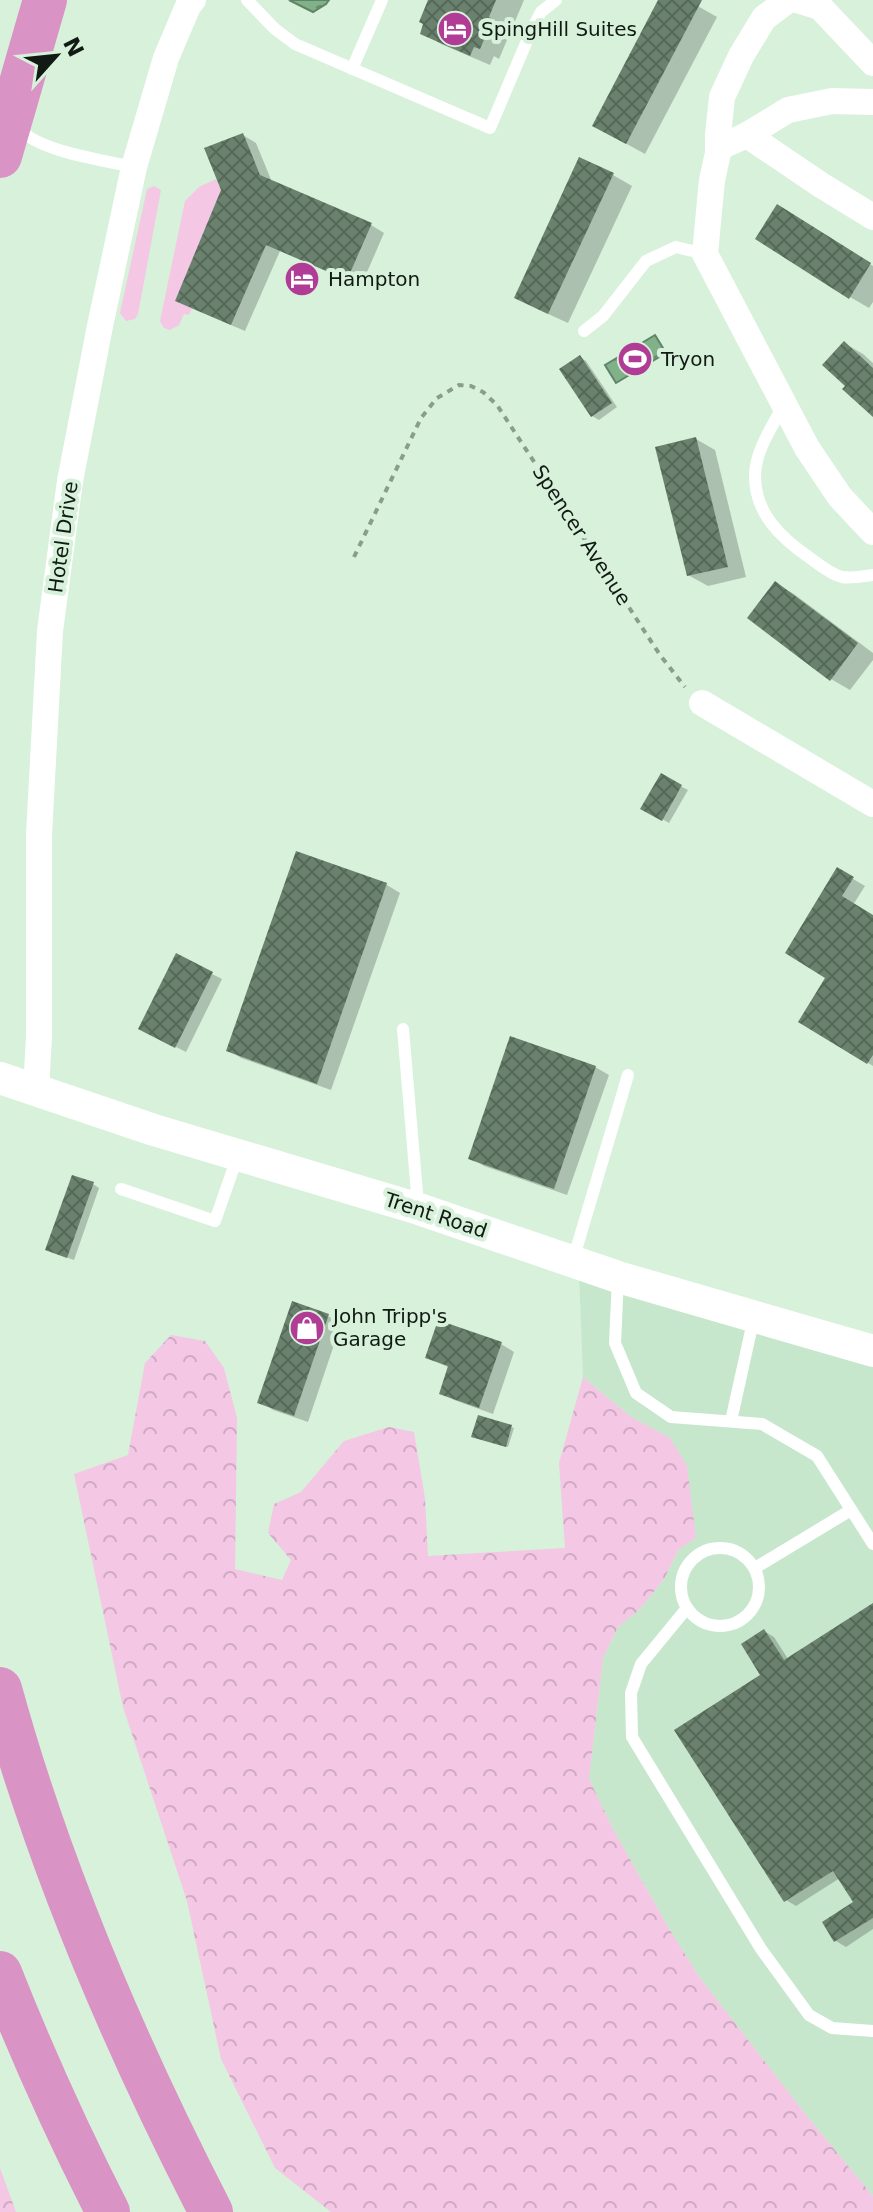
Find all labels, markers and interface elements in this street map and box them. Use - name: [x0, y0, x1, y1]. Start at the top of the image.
- hotel icon: SpingHill Suites: [436, 10, 474, 48]
- north arrow: [16, 16, 96, 96]
- place label: SpingHill Suites: [481, 17, 637, 41]
- text: N: [58, 33, 89, 61]
- hotel icon: Hampton: [283, 260, 321, 298]
- place label: Hampton: [328, 267, 420, 291]
- sports icon: Tryon: [616, 340, 654, 378]
- place label: Tryon: [660, 347, 715, 371]
- street label: Spencer Avenue: [528, 460, 636, 610]
- street label: Hotel Drive: [43, 480, 83, 594]
- street label: Trent Road: [381, 1187, 490, 1243]
- place label: John Tripp's Garage: [331, 1304, 447, 1351]
- shop icon: John Tripp's Garage: [288, 1309, 326, 1347]

